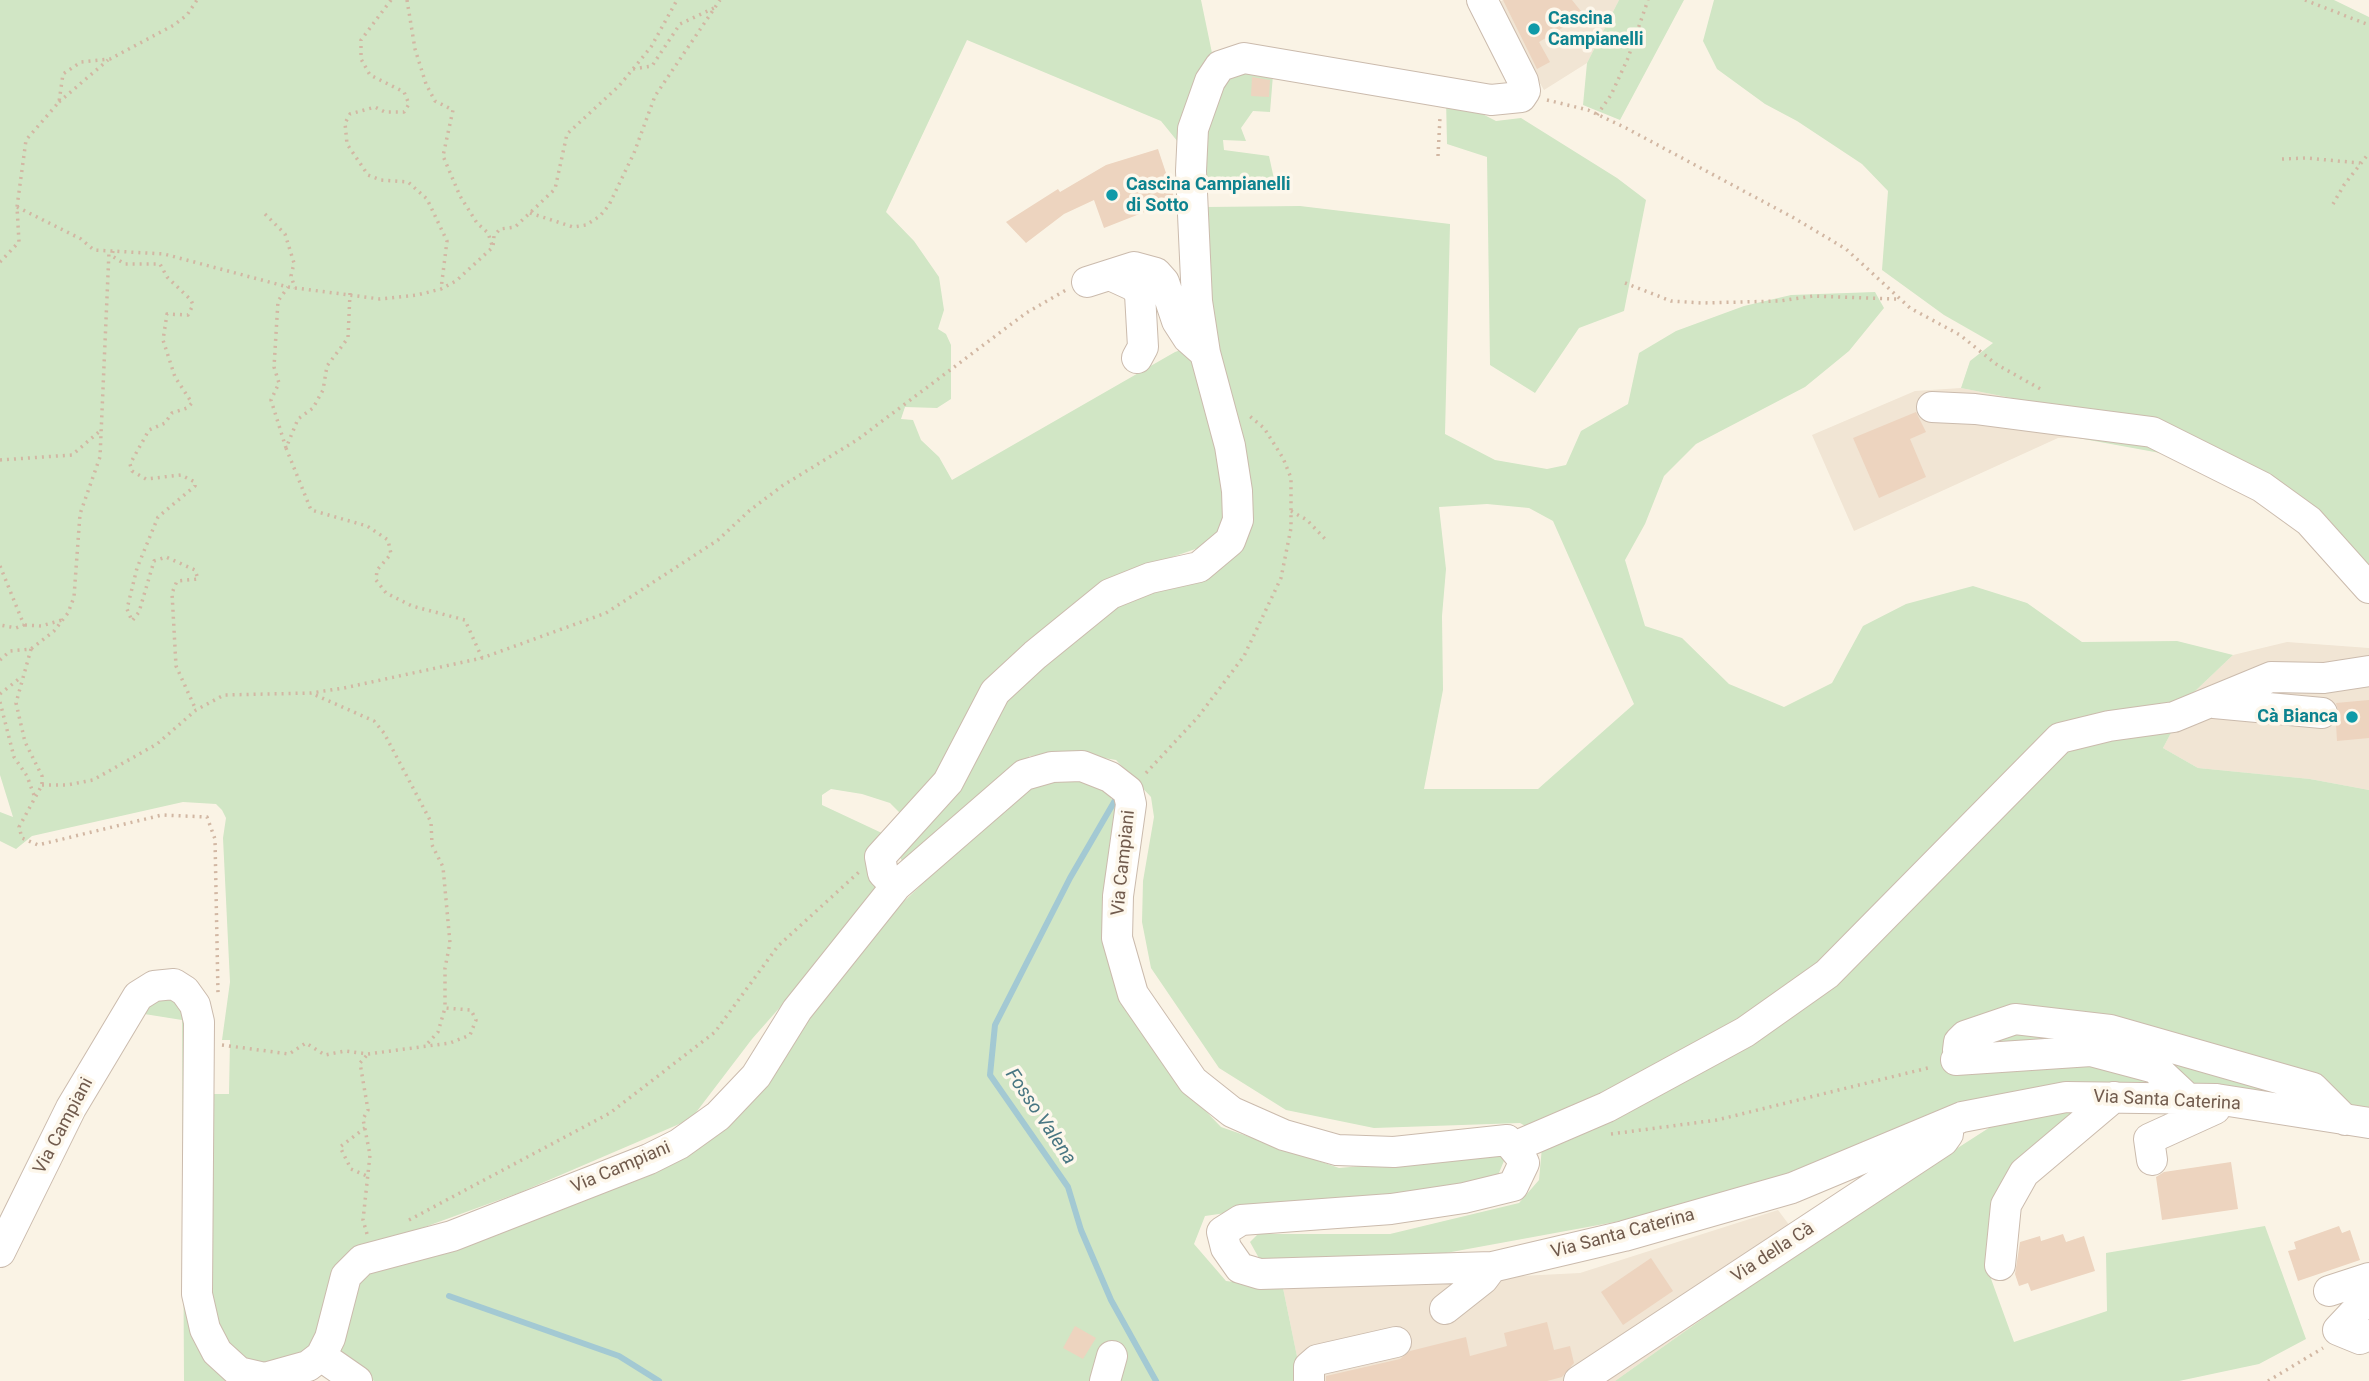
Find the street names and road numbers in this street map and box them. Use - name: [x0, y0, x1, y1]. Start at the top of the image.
- street label: Via Campiani: [1108, 809, 1140, 917]
- street label: Via Campiani: [30, 1074, 98, 1178]
- street label: Via Santa Caterina: [2093, 1086, 2241, 1116]
- street label: Via Campiani: [568, 1137, 674, 1199]
- street label: Via Santa Caterina: [1549, 1204, 1697, 1264]
- street label: Via della Cà: [1728, 1218, 1818, 1288]

